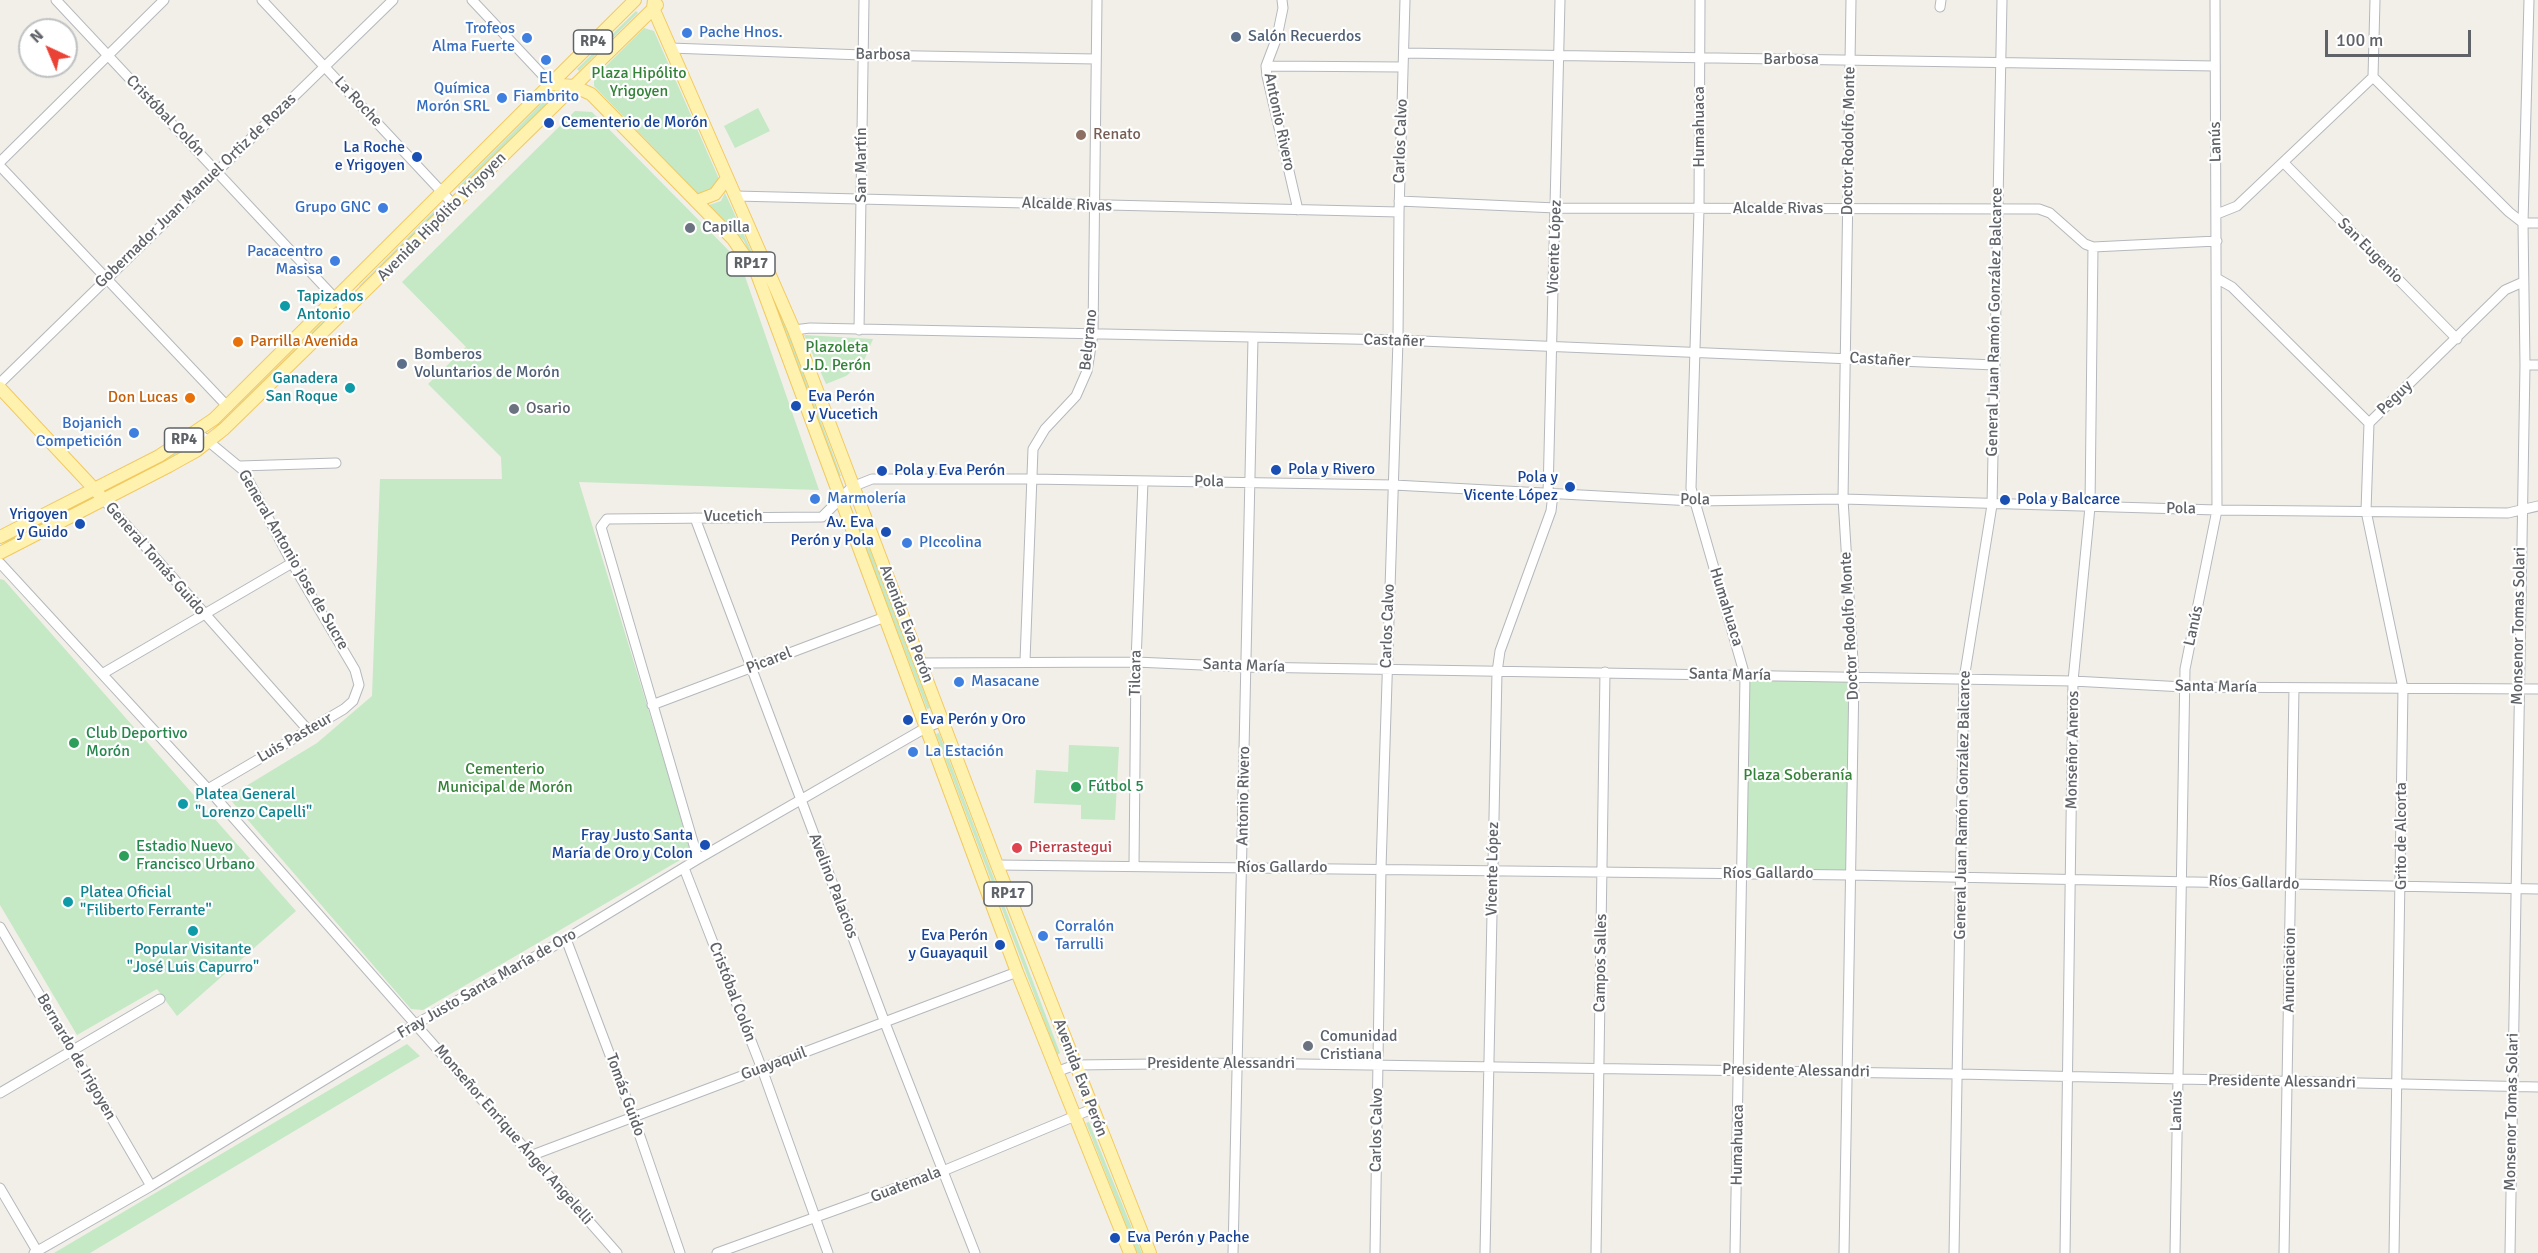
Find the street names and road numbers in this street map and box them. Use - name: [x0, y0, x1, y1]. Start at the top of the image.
- road number: RP4: [574, 30, 612, 54]
- street label: Barbosa: [855, 45, 911, 65]
- street label: Barbosa: [1763, 50, 1819, 70]
- street label: Doctor Rodolfo Monte: [1838, 66, 1860, 216]
- street label: Antonio Rivero: [1259, 71, 1299, 173]
- street label: Cristóbal Colón: [122, 72, 208, 160]
- street label: La Roche: [330, 73, 386, 131]
- street label: Humahuaca: [1690, 86, 1710, 168]
- street label: Gobernador Juan Manuel Ortiz de Rozas: [91, 90, 301, 292]
- street label: Carlos Calvo: [1390, 98, 1412, 184]
- street label: Lanús: [2206, 121, 2226, 163]
- street label: San Martín: [852, 127, 872, 203]
- street label: Avenida Hipólito Yrigoyen: [374, 149, 510, 285]
- street label: General Juan Ramón González Balcarce: [1983, 187, 2007, 457]
- street label: Alcalde Rivas: [1021, 194, 1113, 216]
- street label: Vicente López: [1544, 199, 1566, 295]
- street label: Alcalde Rivas: [1733, 199, 1823, 219]
- street label: San Eugenio: [2333, 214, 2407, 288]
- road number: RP17: [727, 252, 775, 276]
- street label: Belgrano: [1076, 308, 1102, 372]
- street label: Castañer: [1363, 330, 1425, 352]
- street label: Castañer: [1849, 349, 1911, 371]
- street label: Peguy: [2373, 377, 2417, 419]
- road number: RP4: [164, 428, 204, 452]
- street label: General Antonio jose de Sucre: [234, 467, 352, 653]
- street label: Pola: [1194, 472, 1224, 492]
- street label: Pola: [1680, 490, 1710, 510]
- street label: General Tomás Guido: [101, 499, 209, 619]
- street label: Pola: [2166, 499, 2196, 519]
- street label: Vucetich: [703, 507, 763, 527]
- street label: Monsenor Tomas Solari: [2508, 547, 2530, 705]
- street label: Doctor Rodolfo Monte: [1837, 551, 1863, 701]
- street label: Avenida Eva Perón: [875, 562, 937, 686]
- street label: Humahuaca: [1705, 565, 1747, 649]
- street label: Carlos Calvo: [1377, 583, 1399, 669]
- street label: Lanús: [2180, 604, 2208, 648]
- street label: Picarel: [743, 644, 795, 678]
- street label: Tilcara: [1126, 650, 1146, 696]
- street label: Santa María: [1202, 655, 1286, 677]
- street label: Santa María: [1689, 665, 1771, 685]
- street label: General Juan Ramón González Balcarce: [1951, 670, 1975, 940]
- street label: Santa María: [2175, 677, 2257, 697]
- street label: Monseñor Aneros: [2062, 690, 2084, 810]
- street label: Luis Pasteur: [254, 709, 336, 767]
- street label: Antonio Rivero: [1234, 746, 1254, 846]
- street label: Grito de Alcorta: [2392, 782, 2412, 890]
- street label: Vicente López: [1483, 822, 1503, 916]
- street label: Avelino Palacios: [804, 831, 862, 941]
- street label: Ríos Gallardo: [1236, 858, 1328, 878]
- street label: Ríos Gallardo: [1722, 864, 1814, 884]
- street label: Ríos Gallardo: [2208, 872, 2300, 894]
- road number: RP17: [984, 882, 1032, 906]
- street label: Campos Salles: [1591, 913, 1611, 1013]
- street label: Fray Justo Santa María de Oro: [394, 925, 580, 1043]
- street label: Anunciacion: [2280, 927, 2300, 1013]
- street label: Cristóbal Colón: [704, 939, 760, 1045]
- street label: Bernardo de Irigoyen: [32, 991, 120, 1123]
- street label: Avenida Eva Perón: [1049, 1016, 1111, 1140]
- street label: Monsenor Tomas Solari: [2501, 1033, 2523, 1191]
- street label: Monseñor Enrique Ángel Angelelli: [429, 1041, 597, 1229]
- street label: Guayaquil: [739, 1043, 809, 1085]
- street label: Tomás Guido: [601, 1051, 649, 1139]
- street label: Presidente Alessandri: [1147, 1054, 1295, 1074]
- street label: Presidente Alessandri: [1722, 1060, 1870, 1082]
- street label: Presidente Alessandri: [2208, 1071, 2356, 1093]
- street label: Carlos Calvo: [1367, 1088, 1387, 1172]
- street label: Lanús: [2167, 1090, 2187, 1132]
- street label: Humahuaca: [1728, 1104, 1748, 1186]
- street label: Guatemala: [868, 1163, 944, 1207]

